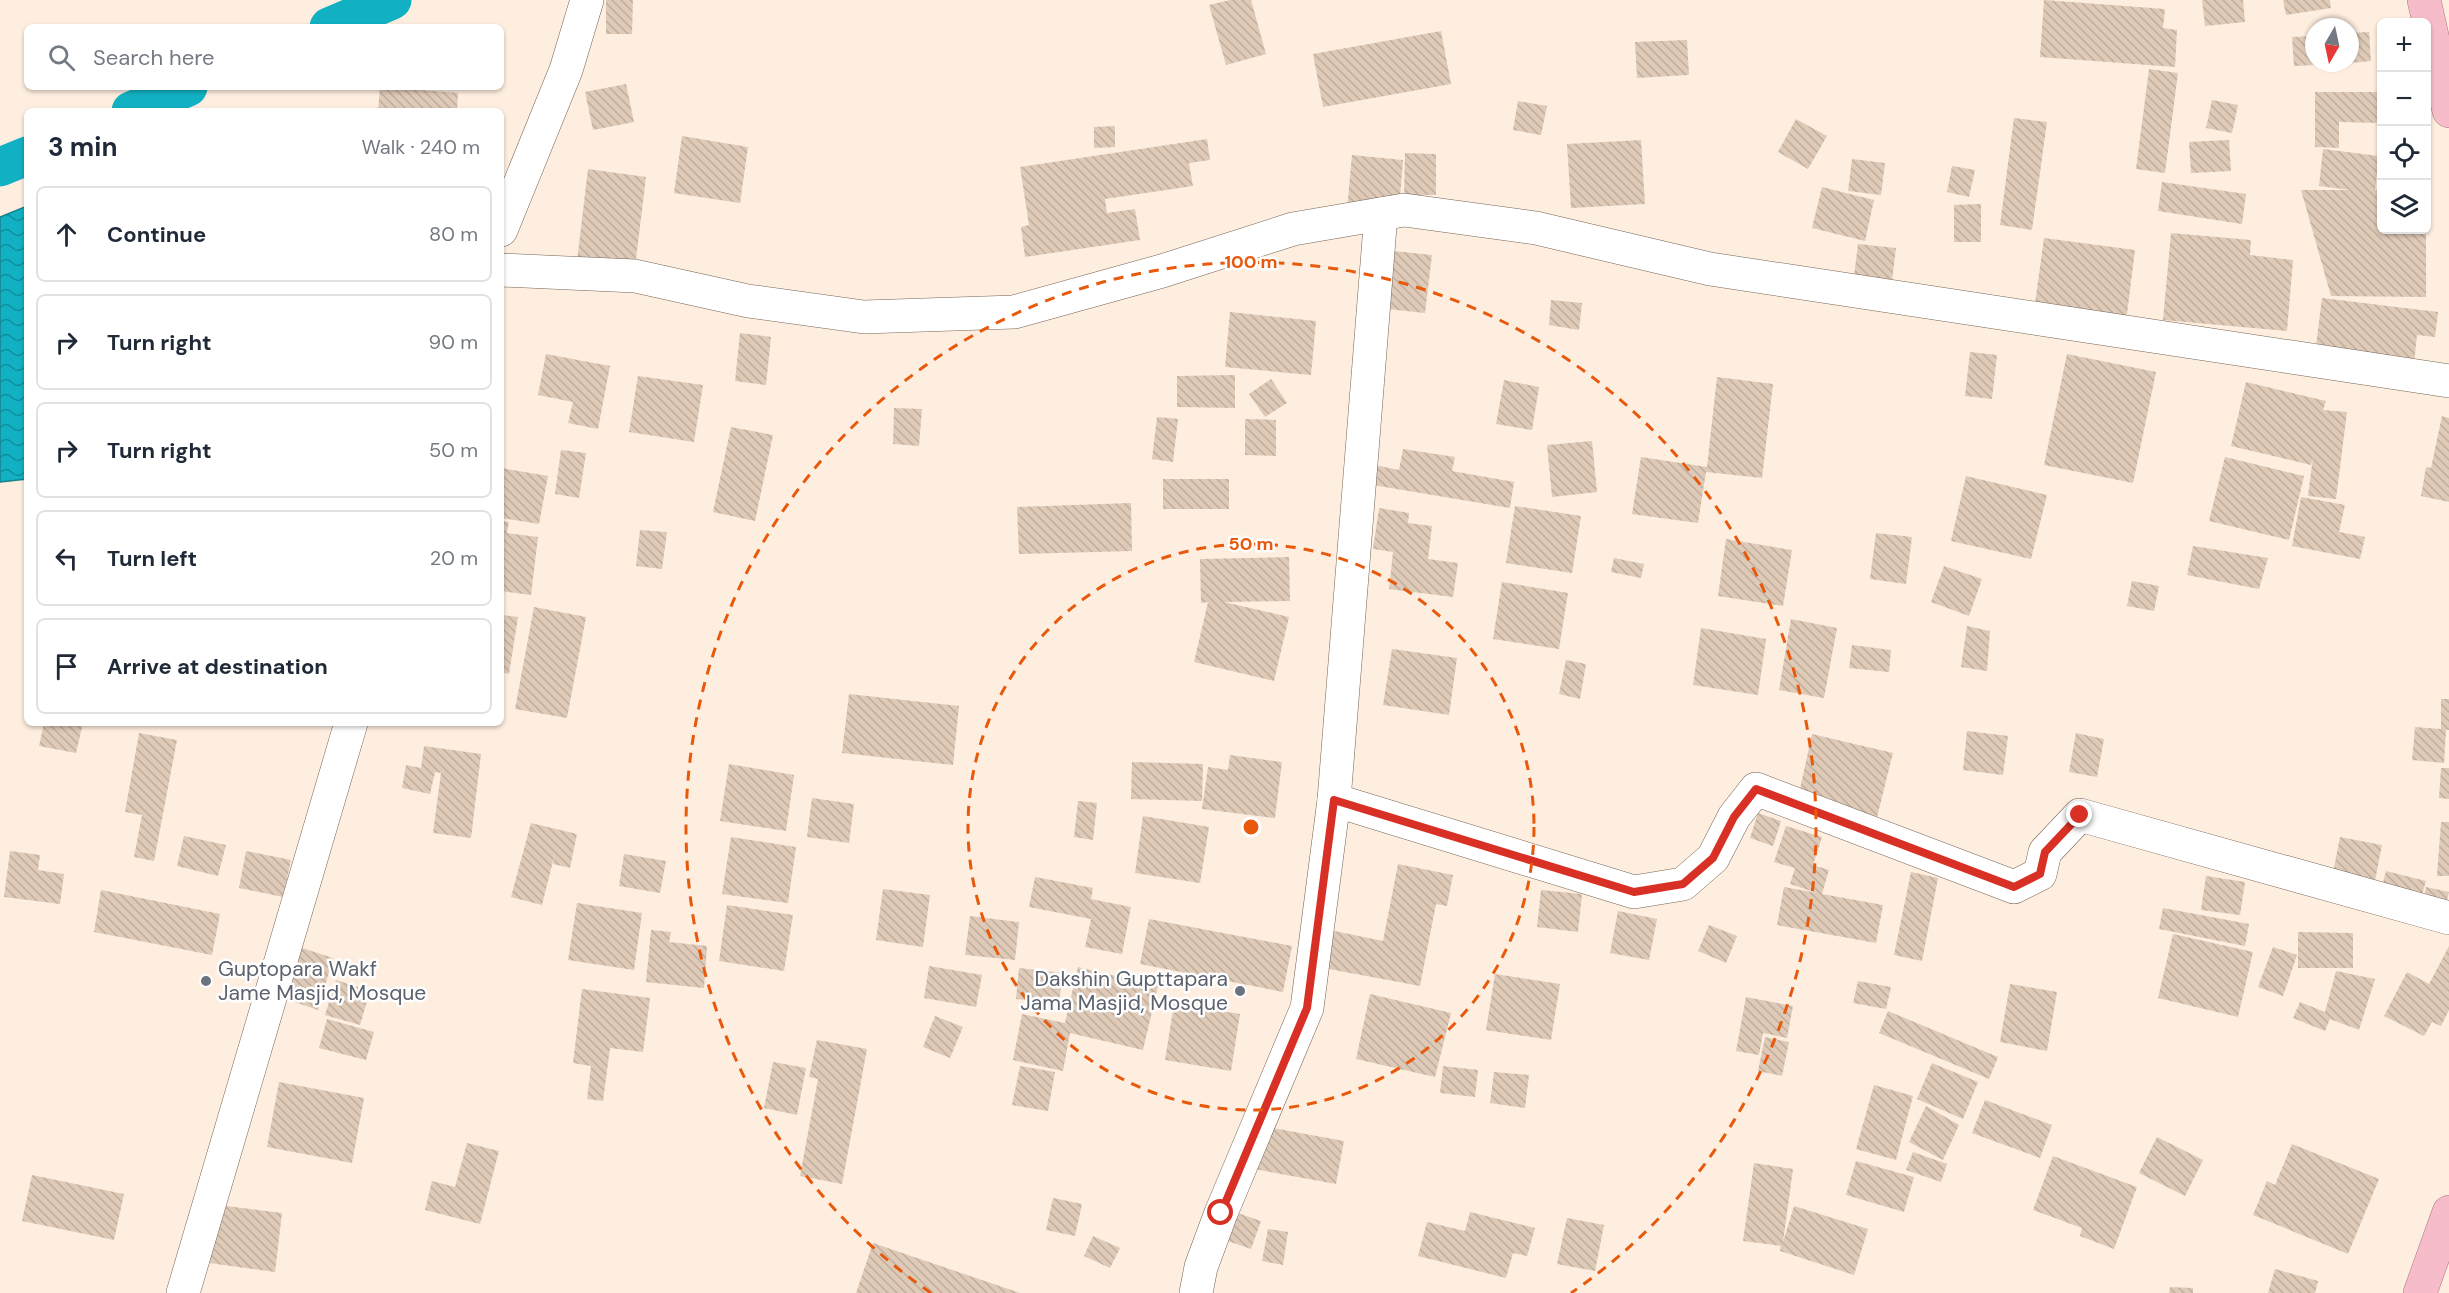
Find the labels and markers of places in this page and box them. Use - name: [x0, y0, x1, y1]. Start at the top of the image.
- centre of rings: [1241, 817, 1261, 837]
- place label: Guptopara Wakf Jame Masjid, Mosque: [218, 955, 426, 1007]
- place label: Dakshin Gupttapara Jama Masjid, Mosque: [1020, 965, 1228, 1017]
- marker: Guptopara Wakf Jame Masjid, Mosque: [199, 974, 213, 988]
- marker: Dakshin Gupttapara Jama Masjid, Mosque: [1233, 984, 1247, 998]

